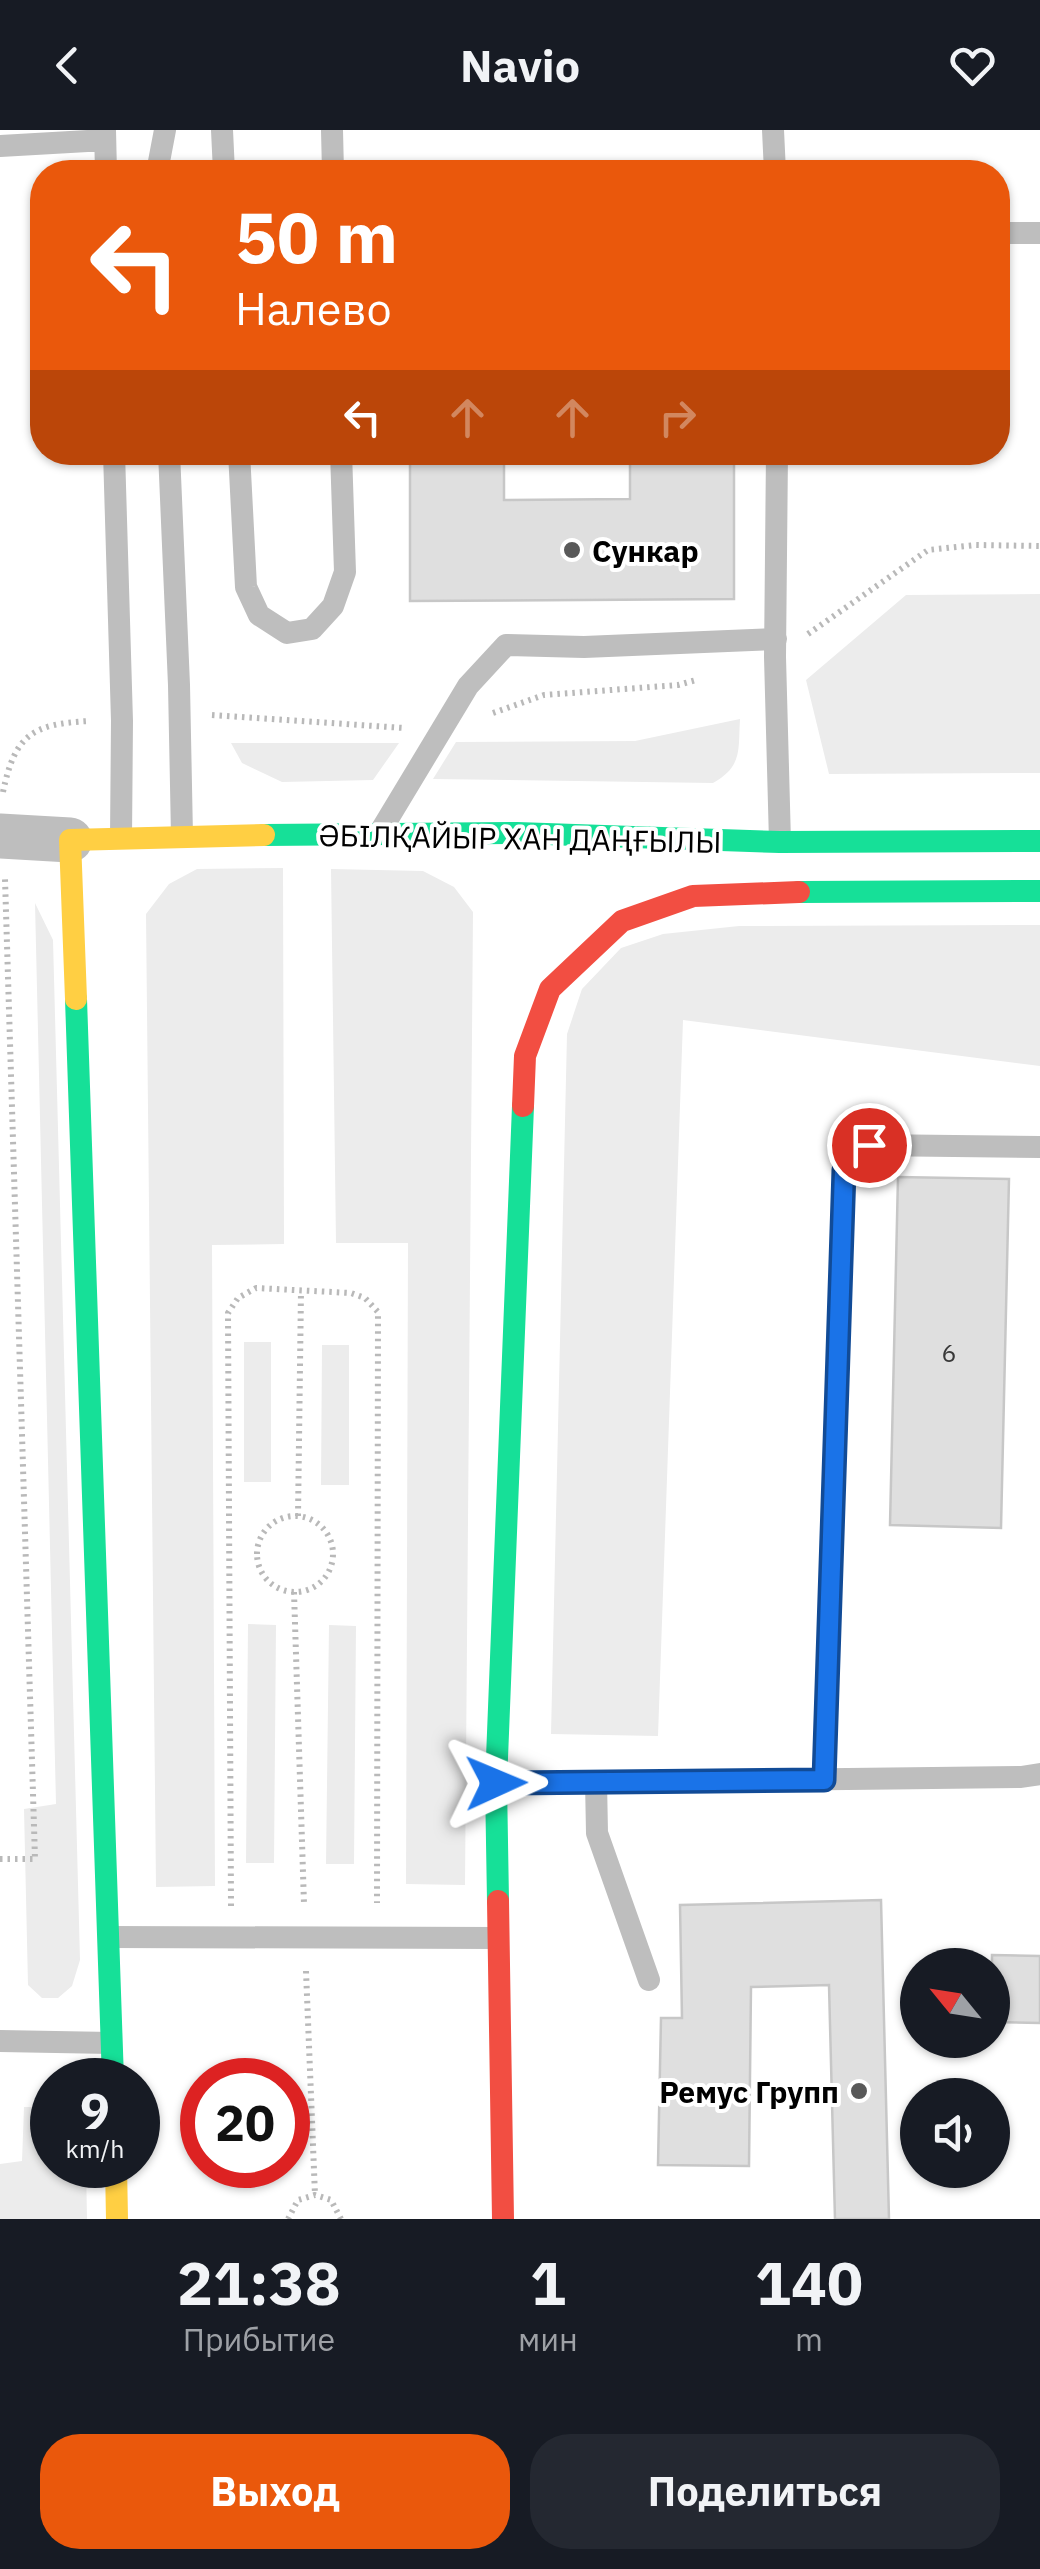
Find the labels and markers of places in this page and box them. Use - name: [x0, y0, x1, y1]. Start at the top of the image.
- place label: Сункар: [592, 531, 699, 570]
- marker: Сункар: [561, 539, 583, 561]
- pin: [827, 1103, 912, 1188]
- place label: Ремус Групп: [659, 2072, 839, 2111]
- marker: Ремус Групп: [848, 2080, 870, 2102]

